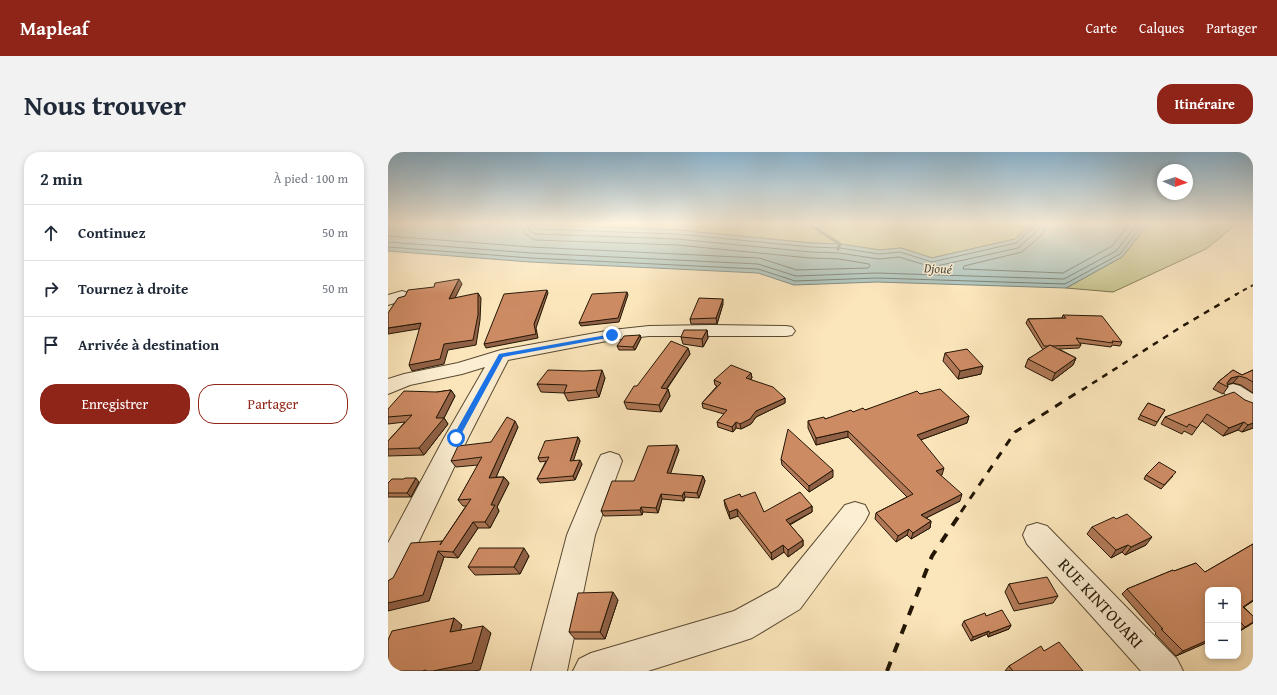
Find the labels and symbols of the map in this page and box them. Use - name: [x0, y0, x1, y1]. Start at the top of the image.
- north arrow: [1157, 164, 1193, 200]
- water label: Djoué: [922, 258, 953, 279]
- route end: [603, 326, 621, 344]
- route start: [447, 429, 465, 447]
- street label: RUE KINTOUARI: [1053, 552, 1150, 653]

